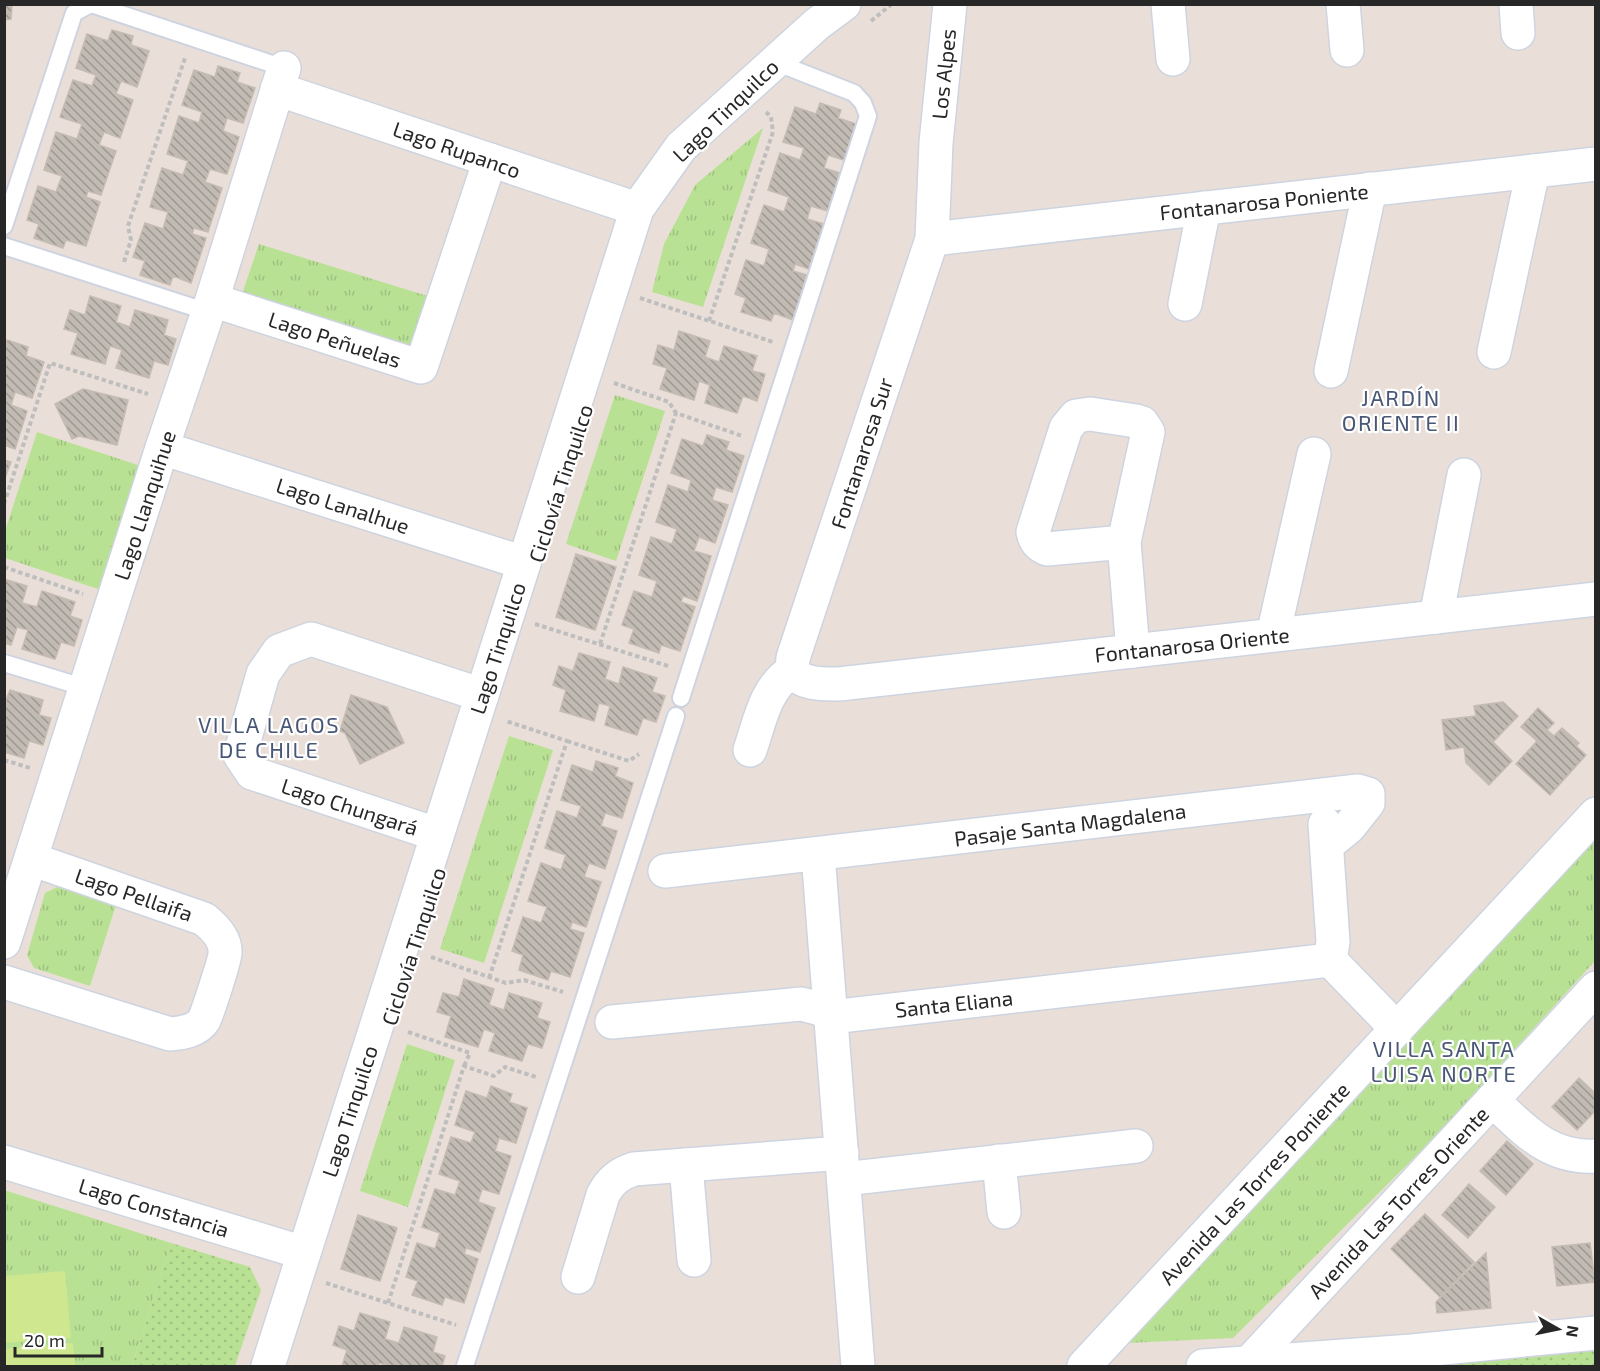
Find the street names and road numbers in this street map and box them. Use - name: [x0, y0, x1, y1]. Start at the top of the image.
- street label: Los Alpes: [926, 27, 960, 121]
- street label: Lago Tinquilco: [667, 53, 783, 167]
- street label: Lago Rupanco: [390, 115, 524, 183]
- street label: Fontanarosa Poniente: [1158, 178, 1370, 224]
- street label: Lago Peñuelas: [266, 306, 404, 372]
- street label: Fontanarosa Sur: [825, 374, 897, 532]
- street label: Ciclovía Tinquilco: [523, 401, 597, 565]
- street label: Lago Llanquihue: [108, 427, 180, 583]
- street label: Lago Lanalhue: [273, 472, 413, 538]
- street label: Lago Tinquilco: [464, 579, 530, 717]
- street label: Fontanarosa Oriente: [1093, 621, 1291, 667]
- street label: Lago Chungará: [279, 772, 421, 840]
- street label: Pasaje Santa Magdalena: [953, 797, 1187, 852]
- street label: Lago Pellaifa: [72, 862, 196, 926]
- street label: Ciclovía Tinquilco: [376, 864, 450, 1028]
- street label: Santa Eliana: [894, 984, 1014, 1022]
- street label: Lago Tinquilco: [316, 1042, 382, 1180]
- street label: Avenida Las Torres Poniente: [1154, 1077, 1354, 1289]
- street label: Avenida Las Torres Oriente: [1303, 1101, 1493, 1303]
- street label: Lago Constancia: [76, 1172, 232, 1242]

